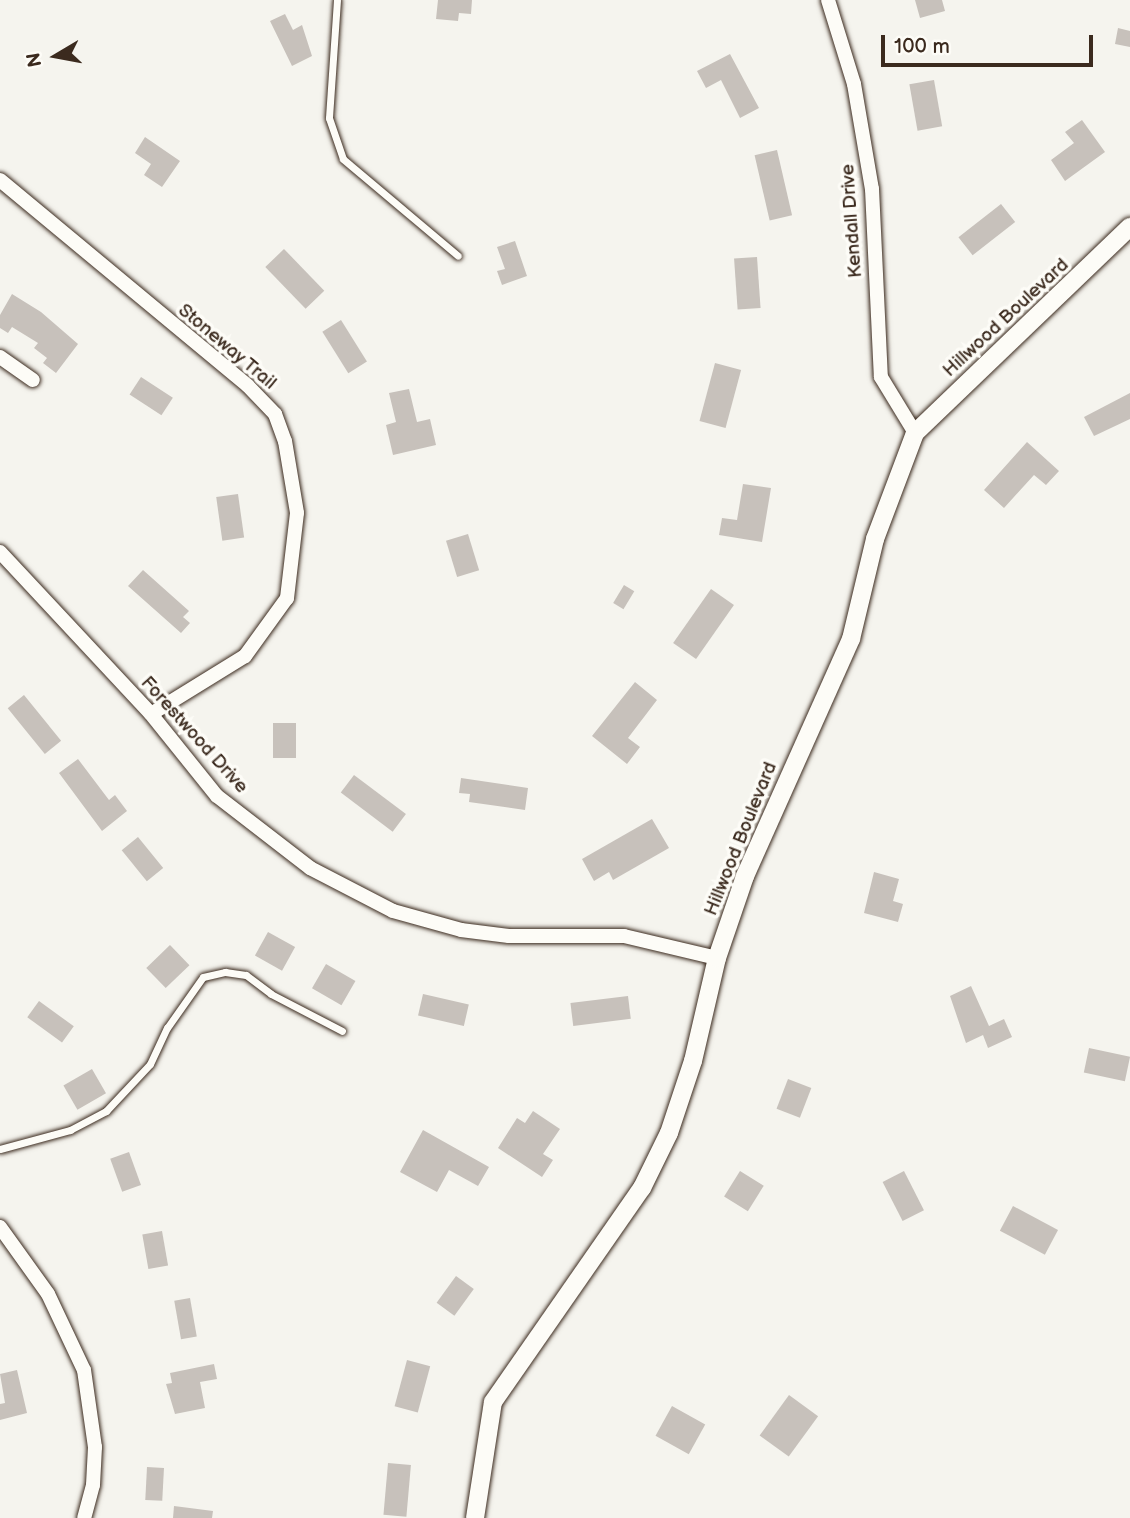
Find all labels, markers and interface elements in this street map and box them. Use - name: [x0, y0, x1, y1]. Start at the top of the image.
- north arrow: [21, 21, 91, 91]
- scale bar: [885, 21, 1097, 65]
- text: 100 m: [894, 34, 950, 59]
- text: N: [22, 51, 47, 69]
- street label: Kendall Drive: [837, 163, 867, 279]
- street label: Hillwood Boulevard: [938, 254, 1074, 382]
- street label: Stoneway Trail: [173, 299, 281, 395]
- street label: Forestwood Drive: [136, 672, 252, 798]
- street label: Hillwood Boulevard: [700, 759, 782, 919]

